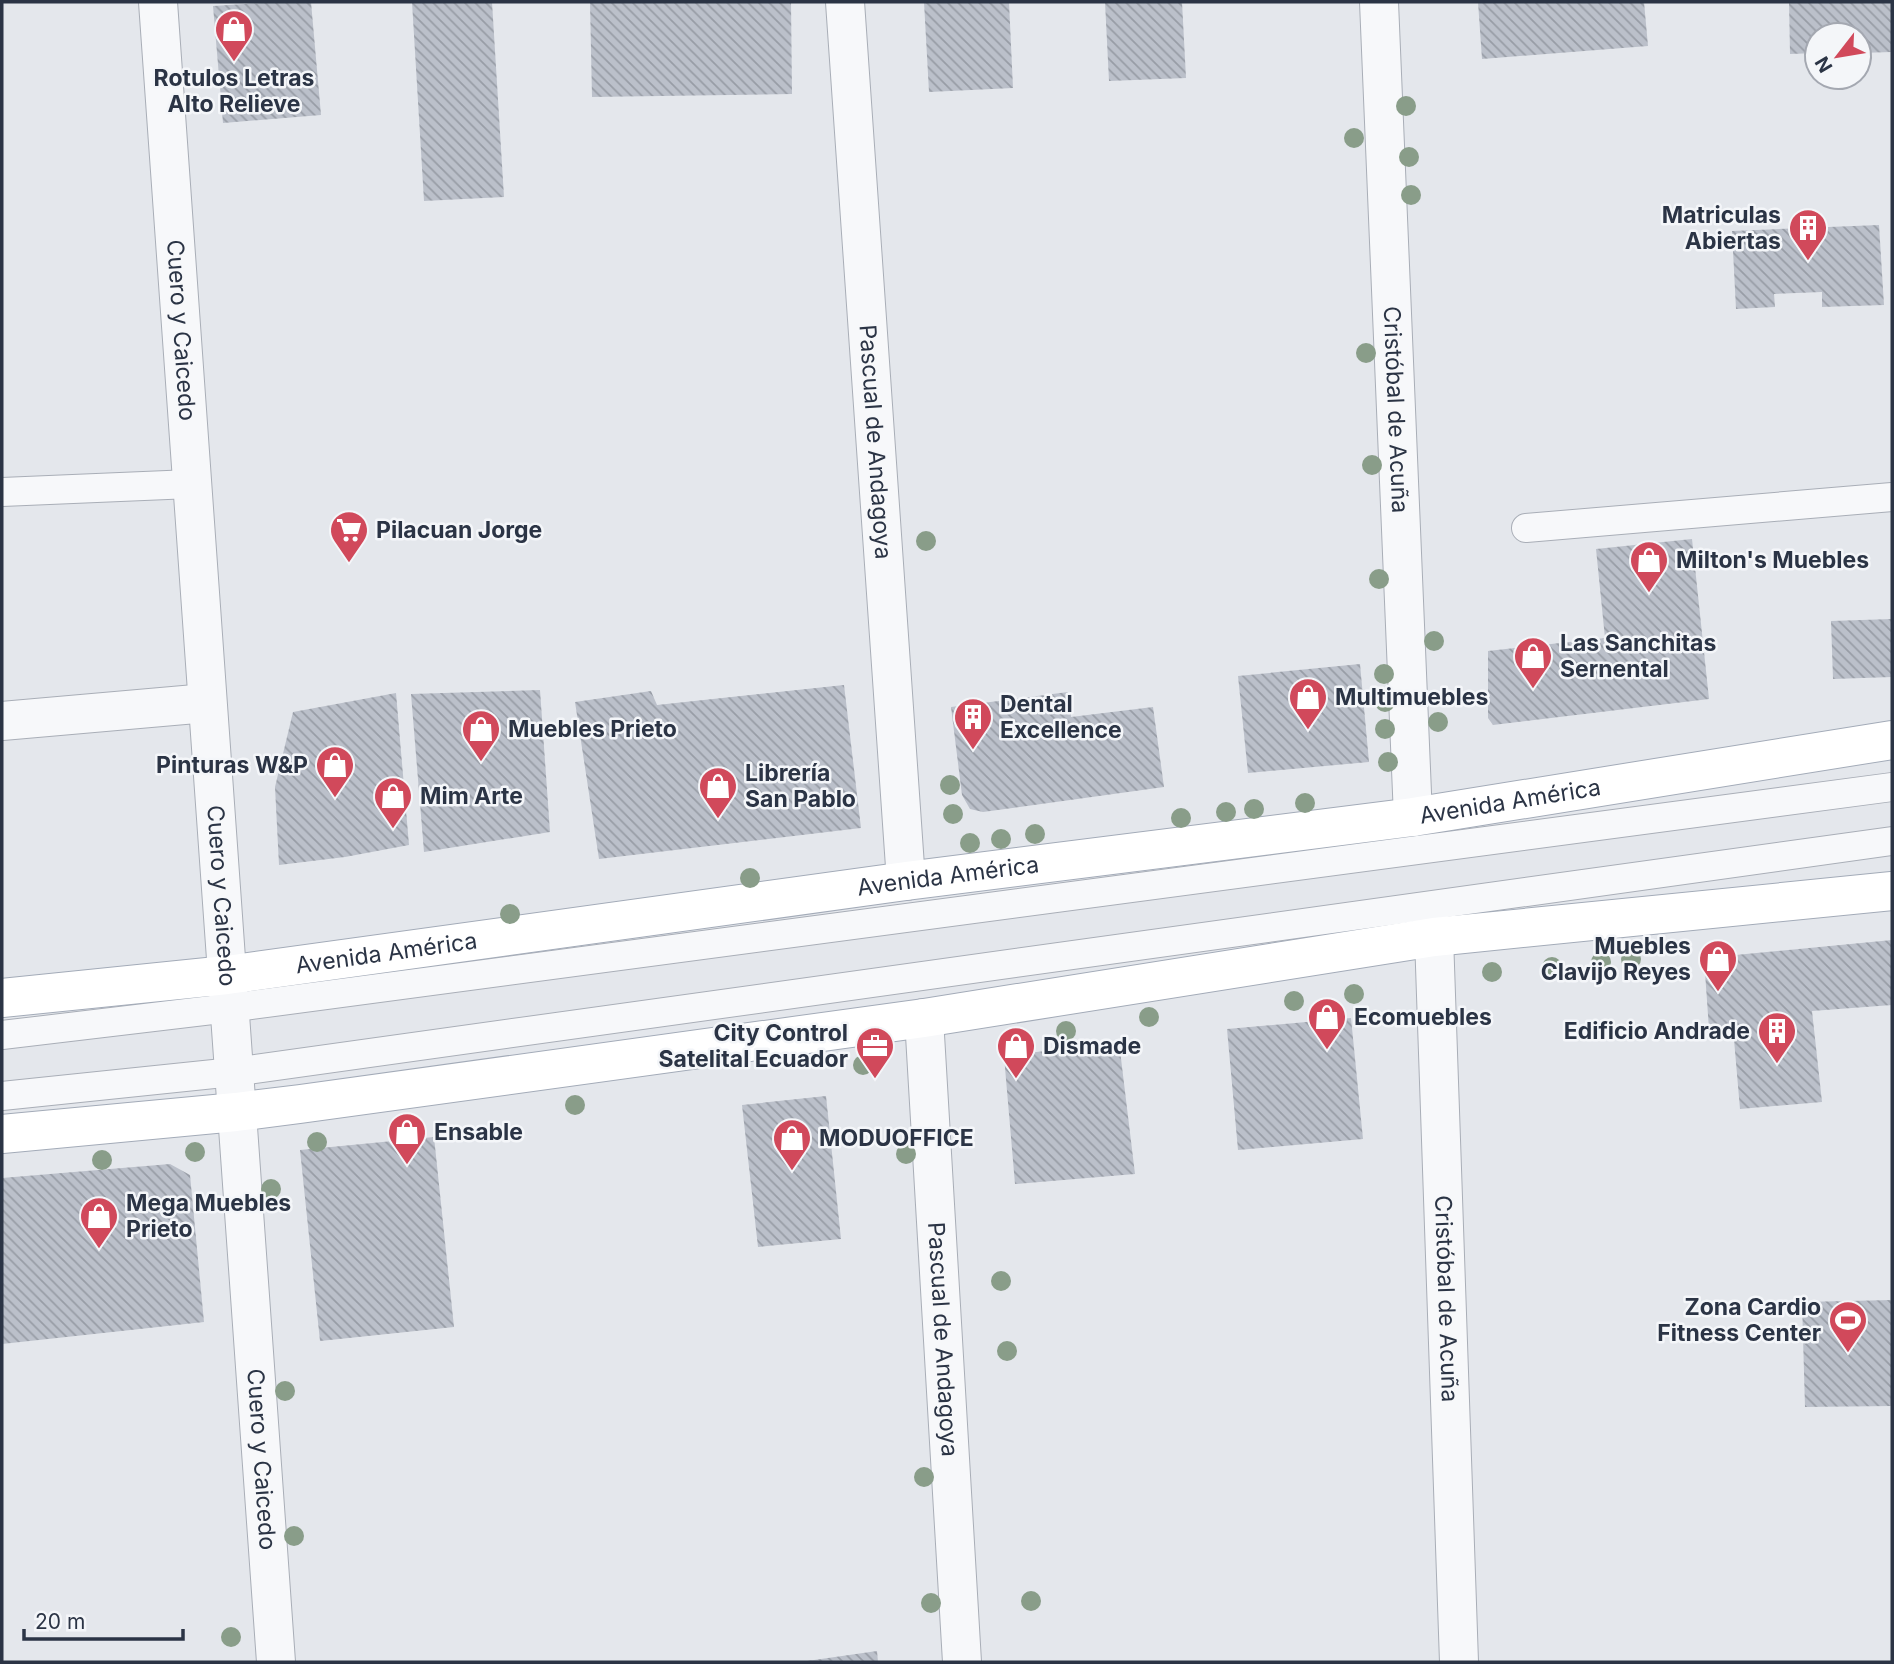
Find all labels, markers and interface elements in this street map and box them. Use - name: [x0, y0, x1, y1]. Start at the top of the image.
- shop icon: Rotulos Letras Alto Relieve: [213, 8, 255, 63]
- north arrow: [1803, 21, 1873, 91]
- text: N: [1810, 52, 1837, 77]
- place label: Rotulos Letras Alto Relieve: [154, 64, 314, 118]
- place label: Matriculas Abiertas: [1662, 201, 1781, 255]
- building icon: Matriculas Abiertas: [1787, 207, 1829, 262]
- street label: Cuero y Caicedo: [161, 239, 202, 422]
- street label: Cristóbal de Acuña: [1378, 306, 1414, 514]
- street label: Pascual de Andagoya: [853, 324, 898, 560]
- supermarket icon: Pilacuan Jorge: [328, 509, 370, 564]
- place label: Pilacuan Jorge: [376, 516, 542, 544]
- shop icon: Milton's Muebles: [1628, 539, 1670, 594]
- place label: Milton's Muebles: [1676, 546, 1869, 574]
- place label: Las Sanchitas Sernental: [1560, 629, 1716, 683]
- shop icon: Las Sanchitas Sernental: [1512, 635, 1554, 690]
- shop icon: Multimuebles: [1287, 676, 1329, 731]
- place label: Multimuebles: [1335, 683, 1488, 711]
- place label: Dental Excellence: [1000, 690, 1122, 744]
- building icon: Dental Excellence: [952, 696, 994, 751]
- shop icon: Muebles Prieto: [460, 708, 502, 763]
- place label: Muebles Prieto: [508, 715, 677, 743]
- shop icon: Pinturas W&P: [314, 744, 356, 799]
- place label: Pinturas W&P: [156, 751, 308, 779]
- place label: Librería San Pablo: [745, 759, 856, 813]
- shop icon: Librería San Pablo: [697, 765, 739, 820]
- street label: Avenida América: [1417, 773, 1603, 830]
- shop icon: Mim Arte: [372, 775, 414, 830]
- place label: Mim Arte: [420, 782, 523, 810]
- street label: Cuero y Caicedo: [201, 804, 242, 987]
- street label: Avenida América: [855, 850, 1041, 902]
- street label: Avenida América: [294, 927, 479, 979]
- place label: Muebles Clavijo Reyes: [1541, 932, 1691, 986]
- shop icon: Muebles Clavijo Reyes: [1697, 938, 1739, 993]
- shop icon: Ecomuebles: [1306, 996, 1348, 1051]
- place label: Ecomuebles: [1354, 1003, 1492, 1031]
- building icon: Edificio Andrade: [1756, 1010, 1798, 1065]
- place label: Edificio Andrade: [1564, 1017, 1750, 1045]
- place label: City Control Satelital Ecuador: [659, 1019, 848, 1073]
- office icon: City Control Satelital Ecuador: [854, 1025, 896, 1080]
- shop icon: Dismade: [995, 1025, 1037, 1080]
- place label: Dismade: [1043, 1032, 1141, 1060]
- shop icon: Ensable: [386, 1111, 428, 1166]
- shop icon: MODUOFFICE: [771, 1117, 813, 1172]
- place label: Ensable: [434, 1118, 523, 1146]
- place label: MODUOFFICE: [819, 1124, 974, 1152]
- place label: Mega Muebles Prieto: [126, 1189, 291, 1243]
- shop icon: Mega Muebles Prieto: [78, 1195, 120, 1250]
- street label: Cristóbal de Acuña: [1429, 1195, 1464, 1403]
- street label: Pascual de Andagoya: [922, 1221, 964, 1458]
- place label: Zona Cardio Fitness Center: [1657, 1293, 1821, 1347]
- sports icon: Zona Cardio Fitness Center: [1827, 1299, 1869, 1354]
- street label: Cuero y Caicedo: [241, 1368, 282, 1551]
- scale bar: [24, 1598, 184, 1642]
- text: 20 m: [35, 1609, 85, 1634]

